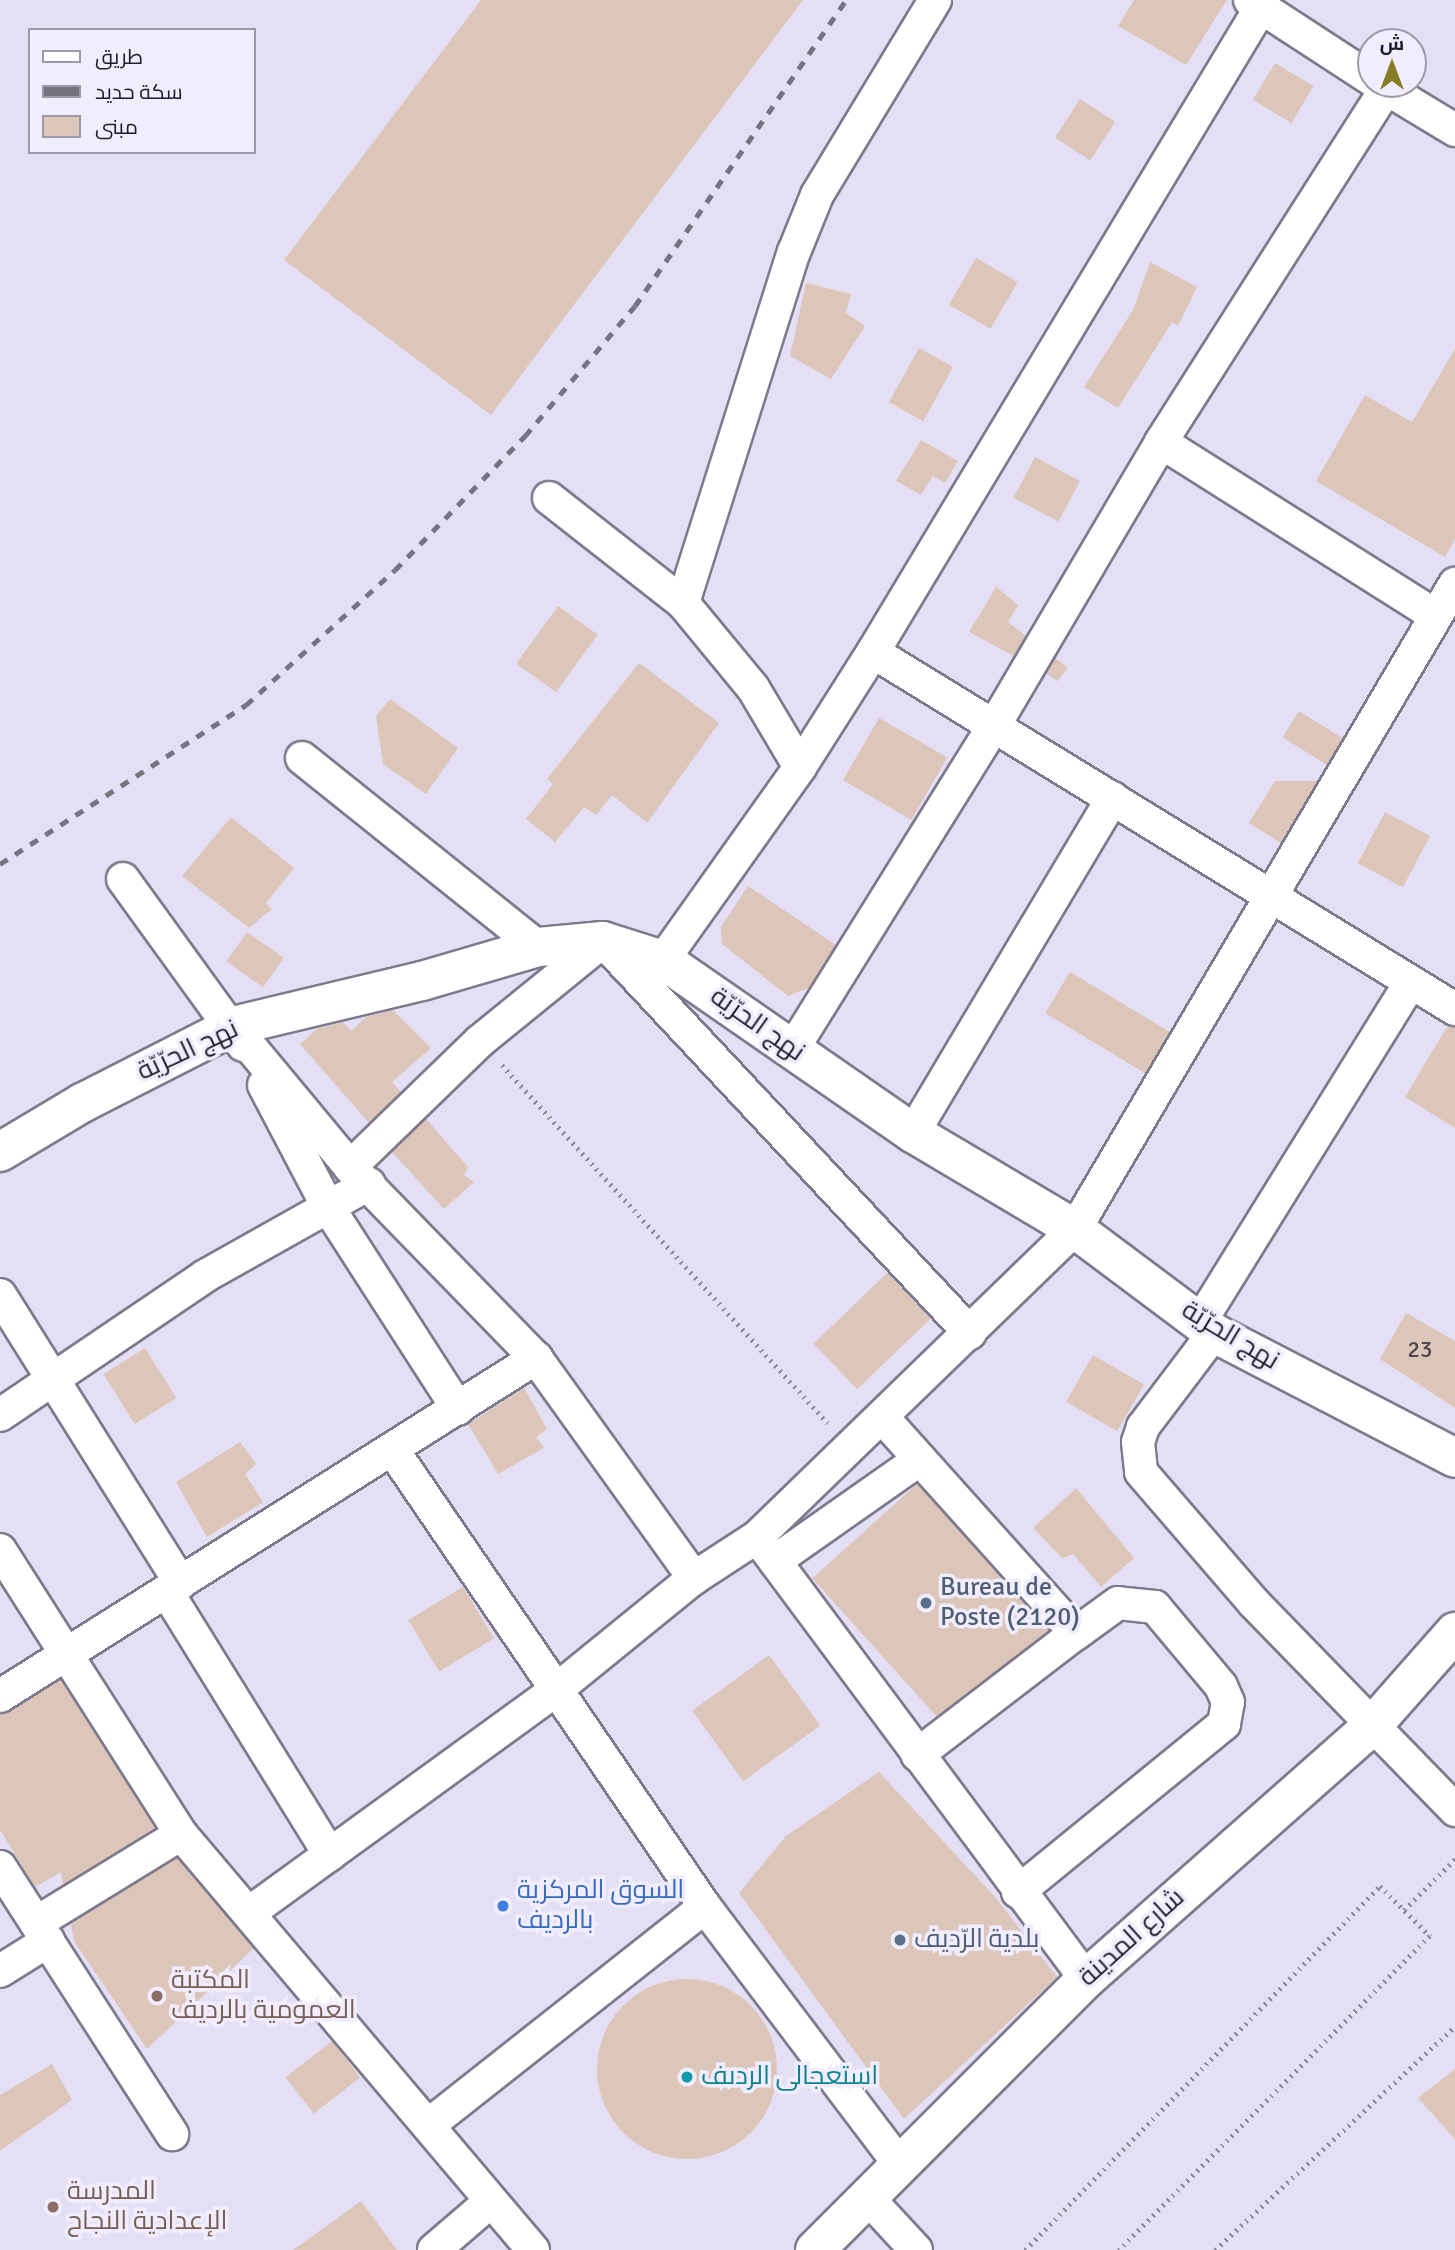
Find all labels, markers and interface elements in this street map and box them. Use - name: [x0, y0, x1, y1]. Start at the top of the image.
- legend: [28, 28, 256, 154]
- north arrow: [1357, 28, 1427, 98]
- text: ش: [1380, 32, 1404, 56]
- text: طريق: [95, 44, 143, 70]
- text: سكة حديد: [95, 79, 183, 105]
- text: مبنى: [95, 114, 138, 140]
- street label: نهج الحرّيّة: [704, 981, 810, 1069]
- street label: نهج الحرّيّة: [133, 1014, 243, 1088]
- street label: نهج الحرّيّة: [1176, 1295, 1284, 1377]
- house number: 23: [1408, 1336, 1432, 1364]
- place label: Bureau de Poste (2120): [940, 1572, 1080, 1634]
- marker: Bureau de Poste (2120): [918, 1595, 934, 1611]
- place label: السوق المركزية بالرديف: [517, 1875, 684, 1937]
- street label: شارع المدينة: [1073, 1882, 1191, 1994]
- marker: السوق المركزية بالرديف: [495, 1898, 511, 1914]
- place label: بلدية الرّديف: [914, 1924, 1039, 1956]
- marker: بلدية الرّديف: [892, 1932, 908, 1948]
- place label: المكتبة العمومية بالرديف: [171, 1965, 356, 2026]
- marker: المكتبة العمومية بالرديف: [149, 1988, 165, 2004]
- place label: استعجالى الردىف: [701, 2061, 878, 2093]
- marker: استعجالى الردىف: [679, 2069, 695, 2085]
- place label: المدرسة الإعدادية النجاح: [67, 2176, 227, 2238]
- marker: المدرسة الإعدادية النجاح: [45, 2199, 61, 2215]

